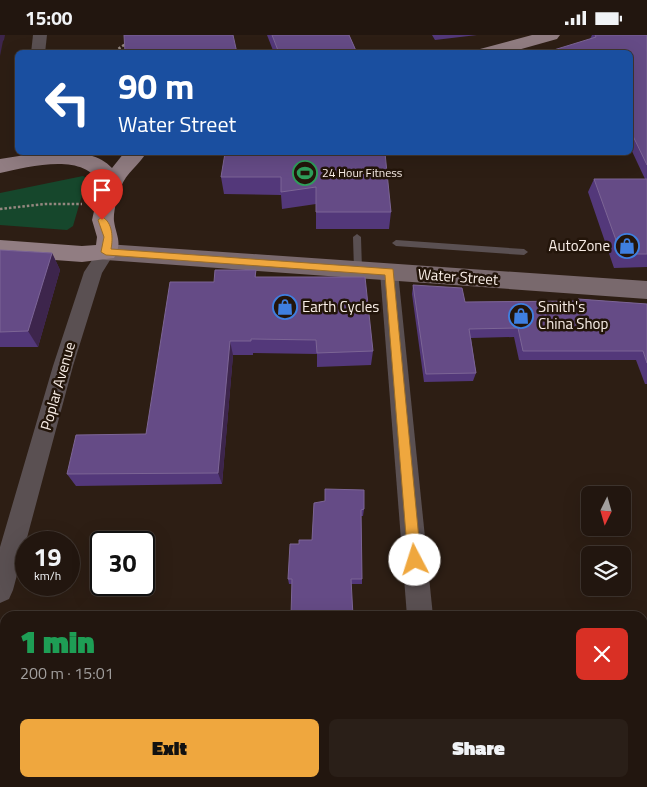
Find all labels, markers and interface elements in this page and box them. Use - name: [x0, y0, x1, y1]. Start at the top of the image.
- text: 15:00: [25, 3, 72, 32]
- text: 90 m: [118, 59, 194, 113]
- icon: left: [35, 70, 100, 135]
- text: Water Street: [118, 107, 236, 141]
- sports icon: 24 Hour Fitness: [292, 160, 318, 186]
- place label: 24 Hour Fitness: [322, 163, 403, 182]
- pin: [81, 169, 123, 220]
- icon: arrive: [88, 176, 116, 204]
- shop icon: AutoZone: [614, 233, 640, 259]
- place label: AutoZone: [549, 234, 610, 257]
- street label: Water Street: [417, 262, 500, 291]
- shop icon: Earth Cycles: [272, 294, 298, 320]
- place label: Earth Cycles: [302, 295, 379, 318]
- place label: Smith's China Shop: [538, 295, 608, 335]
- shop icon: Smith's China Shop: [508, 303, 534, 329]
- street label: Poplar Avenue: [34, 339, 81, 433]
- north arrow: [581, 486, 631, 536]
- map controls: [581, 486, 631, 596]
- speed limit sign: 30: [90, 531, 155, 596]
- position arrow: [388, 533, 440, 585]
- text: 19: [33, 538, 62, 576]
- button: layers: [581, 546, 631, 596]
- text: km/h: [34, 566, 61, 585]
- text: 1 min: [20, 619, 95, 665]
- button: close: [576, 628, 628, 680]
- text: 200 m · 15:01: [20, 661, 114, 685]
- button: Exit: [20, 719, 319, 777]
- button: Share: [329, 719, 628, 777]

